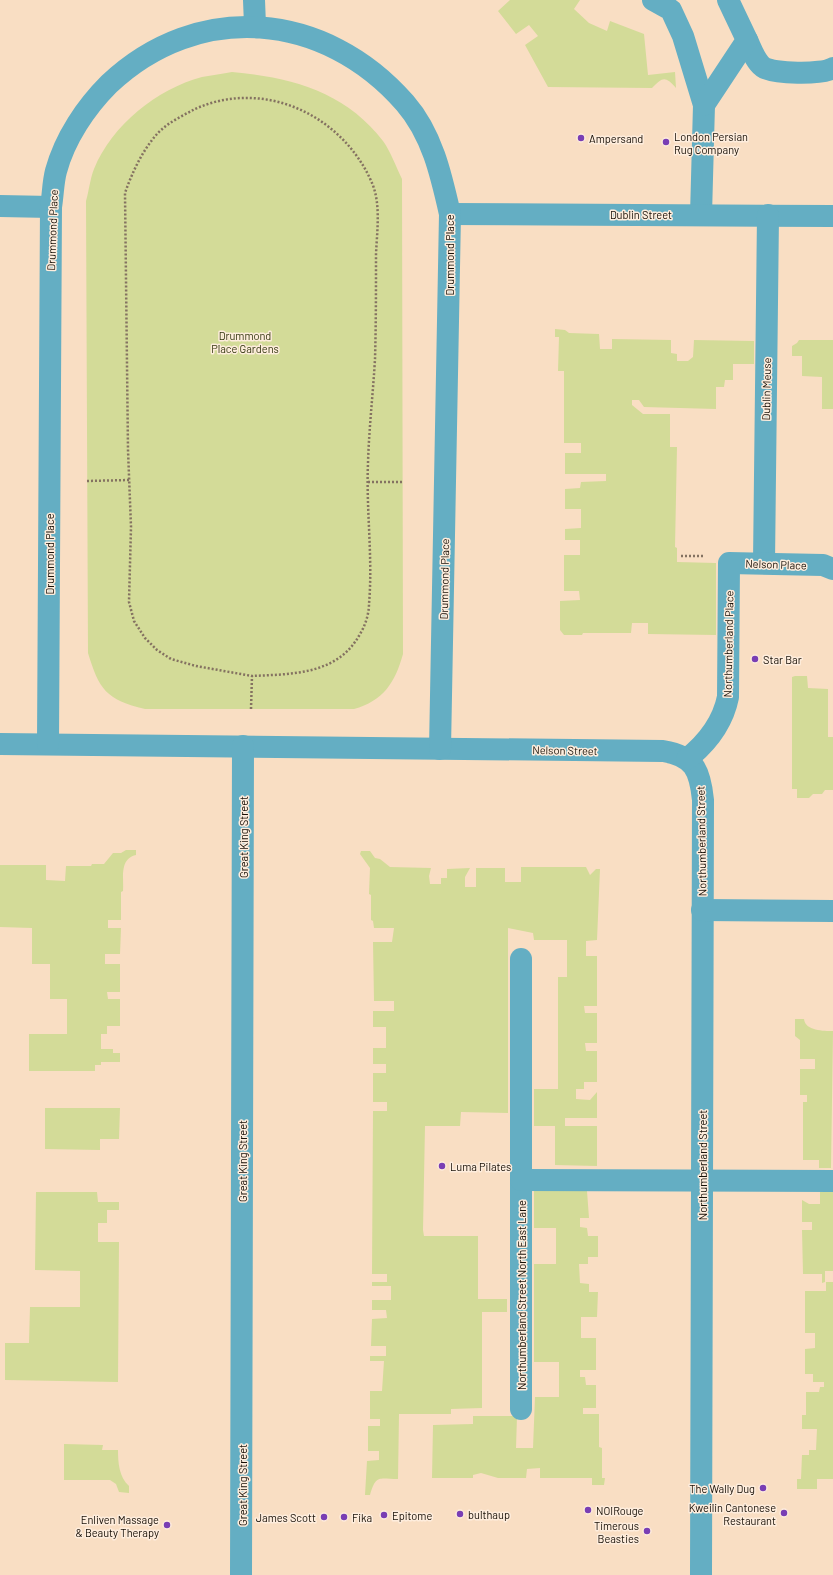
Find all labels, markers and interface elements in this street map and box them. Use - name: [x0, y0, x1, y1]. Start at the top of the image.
- place label: London Persian Rug Company: [674, 130, 748, 156]
- place label: Ampersand: [589, 132, 643, 145]
- marker: Ampersand: [576, 133, 586, 143]
- marker: London Persian Rug Company: [661, 137, 671, 147]
- street label: Drummond Place: [44, 189, 60, 271]
- street label: Dublin Street: [610, 208, 672, 221]
- street label: Drummond Place: [443, 214, 456, 296]
- park label: Drummond Place Gardens: [211, 329, 279, 355]
- street label: Dublin Meuse: [759, 357, 773, 421]
- street label: Drummond Place: [43, 513, 56, 595]
- street label: Drummond Place: [437, 538, 451, 620]
- street label: Nelson Place: [745, 556, 807, 572]
- street label: Northumberland Place: [721, 590, 735, 697]
- place label: Star Bar: [763, 653, 802, 666]
- marker: Star Bar: [750, 654, 760, 664]
- street label: Nelson Street: [532, 743, 598, 757]
- street label: Northumberland Street: [694, 786, 708, 896]
- street label: Great King Street: [237, 796, 250, 878]
- street label: Northumberland Street: [696, 1110, 709, 1220]
- street label: Great King Street: [236, 1120, 249, 1202]
- place label: Luma Pilates: [450, 1160, 511, 1173]
- marker: Luma Pilates: [437, 1161, 447, 1171]
- street label: Northumberland Street North East Lane: [515, 1200, 528, 1390]
- street label: Great King Street: [236, 1444, 249, 1526]
- place label: The Wally Dug: [689, 1482, 755, 1495]
- marker: The Wally Dug: [758, 1483, 768, 1493]
- place label: Kweilin Cantonese Restaurant: [689, 1501, 776, 1527]
- place label: NOIRouge: [596, 1504, 644, 1517]
- marker: NOIRouge: [583, 1505, 593, 1515]
- place label: bulthaup: [468, 1508, 510, 1521]
- marker: Kweilin Cantonese Restaurant: [779, 1508, 789, 1518]
- place label: Epitome: [392, 1509, 432, 1522]
- marker: bulthaup: [455, 1509, 465, 1519]
- marker: Epitome: [379, 1510, 389, 1520]
- place label: James Scott: [256, 1511, 316, 1524]
- place label: Fika: [352, 1511, 372, 1524]
- marker: James Scott: [319, 1512, 329, 1522]
- marker: Fika: [339, 1512, 349, 1522]
- place label: Enliven Massage & Beauty Therapy: [75, 1513, 159, 1539]
- place label: Timerous Beasties: [594, 1519, 639, 1545]
- marker: Enliven Massage & Beauty Therapy: [162, 1520, 172, 1530]
- marker: Timerous Beasties: [642, 1526, 652, 1536]

